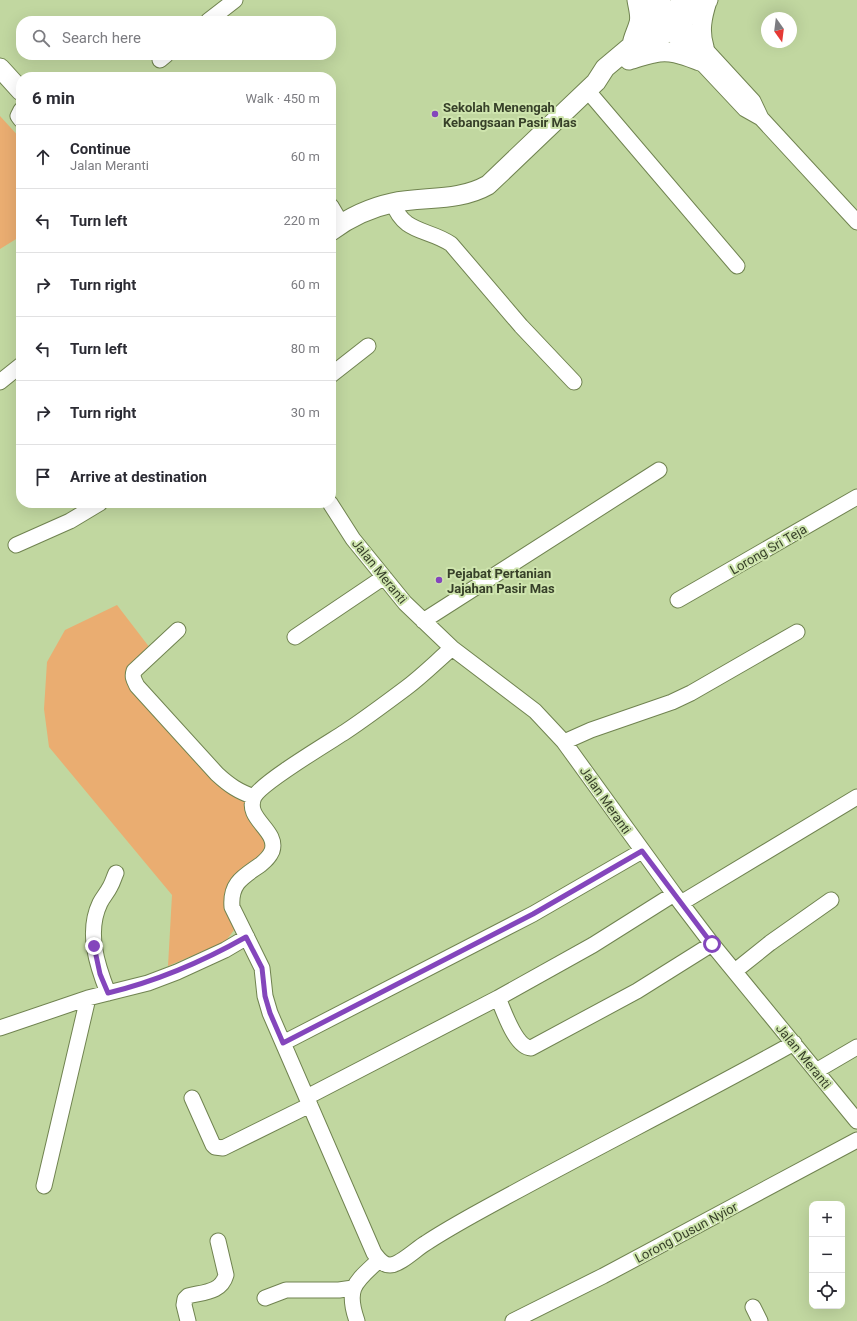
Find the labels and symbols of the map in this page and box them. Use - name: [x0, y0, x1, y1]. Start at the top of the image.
- north arrow: [761, 12, 797, 48]
- place label: Sekolah Menengah Kebangsaan Pasir Mas: [443, 100, 577, 130]
- marker: Sekolah Menengah Kebangsaan Pasir Mas: [430, 109, 440, 119]
- street label: Lorong Sri Teja: [727, 521, 809, 577]
- street label: Jalan Meranti: [349, 536, 410, 607]
- place label: Pejabat Pertanian Jajahan Pasir Mas: [447, 566, 555, 596]
- marker: Pejabat Pertanian Jajahan Pasir Mas: [434, 575, 444, 585]
- street label: Jalan Meranti: [577, 764, 634, 837]
- route start: [703, 935, 721, 953]
- route end: [85, 937, 103, 955]
- street label: Jalan Meranti: [773, 1021, 834, 1092]
- street label: Lorong Dusun Nyior: [632, 1199, 741, 1266]

